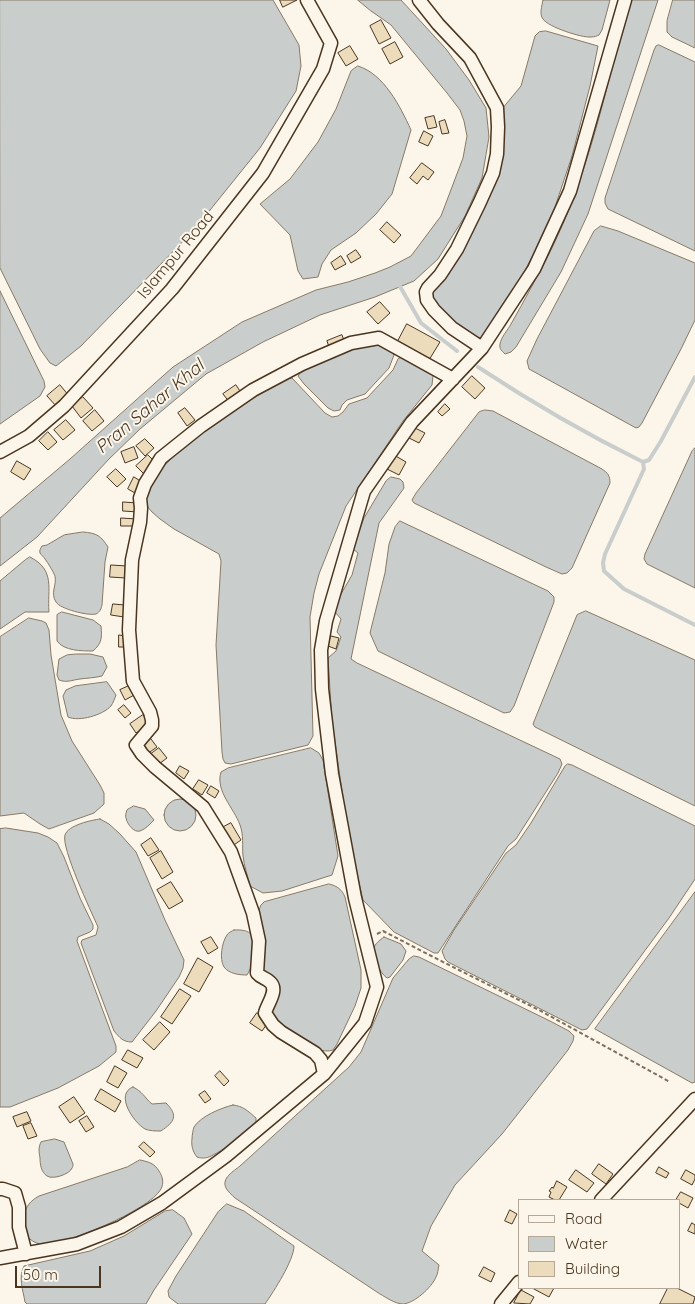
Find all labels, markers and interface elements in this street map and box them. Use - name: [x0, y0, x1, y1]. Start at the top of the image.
- street label: Islampur Road: [134, 207, 218, 303]
- water label: Pran Sahar Khal: [91, 355, 209, 459]
- legend: [518, 1199, 680, 1289]
- text: Road: [565, 1209, 602, 1228]
- text: Water: [565, 1234, 608, 1253]
- scale bar: [18, 1256, 104, 1288]
- text: Building: [565, 1259, 620, 1278]
- text: 50 m: [23, 1265, 58, 1284]

